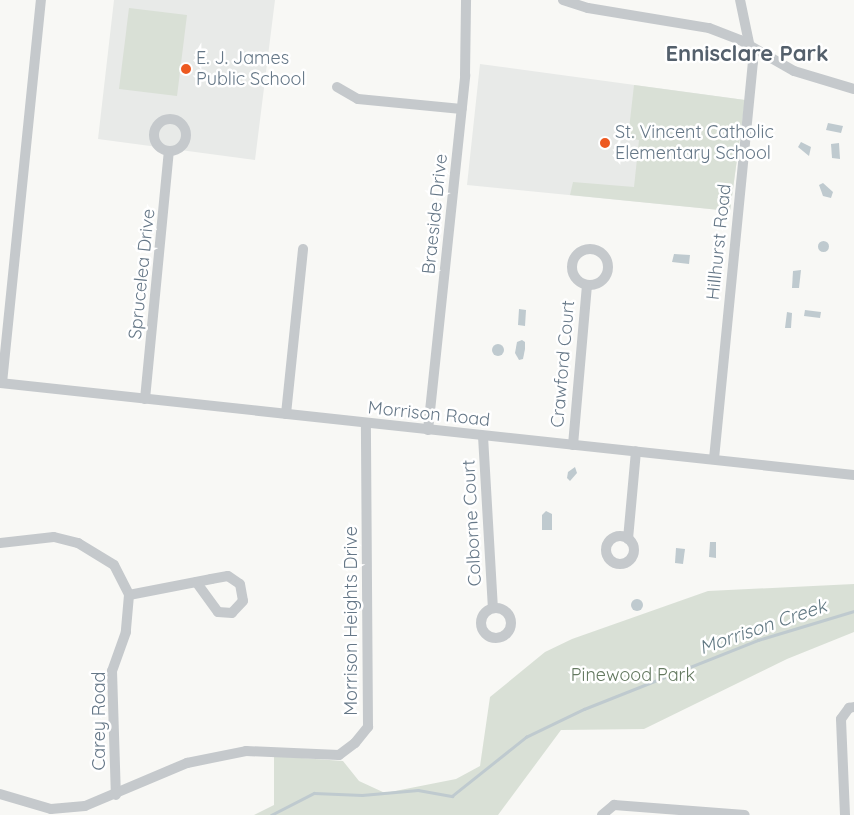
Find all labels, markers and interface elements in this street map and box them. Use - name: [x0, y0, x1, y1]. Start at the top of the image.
- district label: Ennisclare Park: [665, 41, 829, 67]
- place label: E. J. James Public School: [196, 48, 306, 90]
- marker: E. J. James Public School: [180, 63, 192, 75]
- place label: St. Vincent Catholic Elementary School: [615, 122, 774, 164]
- marker: St. Vincent Catholic Elementary School: [599, 137, 611, 149]
- street label: Braeside Drive: [418, 153, 452, 275]
- street label: Hillhurst Road: [702, 183, 736, 301]
- street label: Sprucelea Drive: [124, 208, 160, 340]
- street label: Crawford Court: [547, 299, 579, 429]
- street label: Morrison Road: [367, 397, 491, 431]
- street label: Colborne Court: [458, 459, 486, 587]
- street label: Morrison Heights Drive: [340, 526, 362, 716]
- water label: Morrison Creek: [696, 595, 830, 659]
- park label: Pinewood Park: [571, 664, 695, 686]
- street label: Carey Road: [88, 671, 110, 771]

